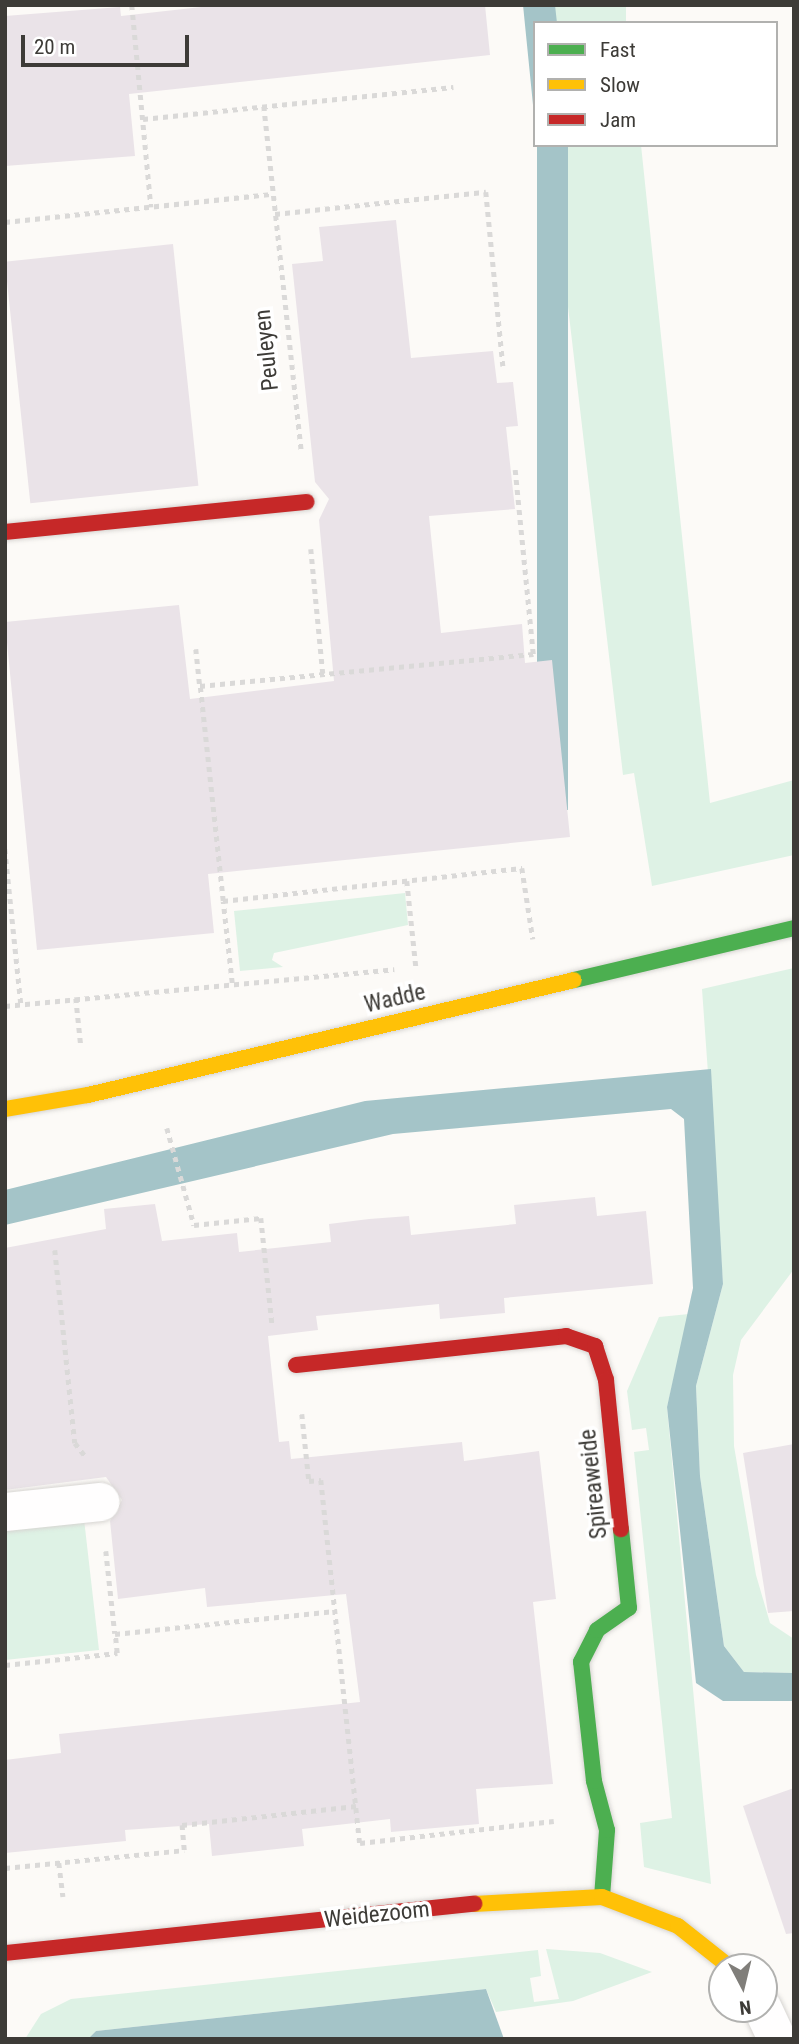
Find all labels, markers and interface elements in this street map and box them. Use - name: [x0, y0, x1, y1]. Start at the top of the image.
- scale bar: [24, 21, 192, 65]
- legend: [533, 21, 778, 147]
- text: 20 m: [34, 35, 75, 59]
- text: Fast: [600, 38, 636, 62]
- text: Slow: [600, 73, 640, 97]
- text: Jam: [600, 108, 636, 132]
- street label: Peuleyen: [249, 308, 285, 392]
- street label: Wadde: [362, 979, 428, 1019]
- street label: Spireaweide: [575, 1428, 613, 1540]
- street label: Weidezoom: [323, 1896, 431, 1934]
- north arrow: [708, 1953, 778, 2023]
- text: N: [738, 1995, 753, 2019]

